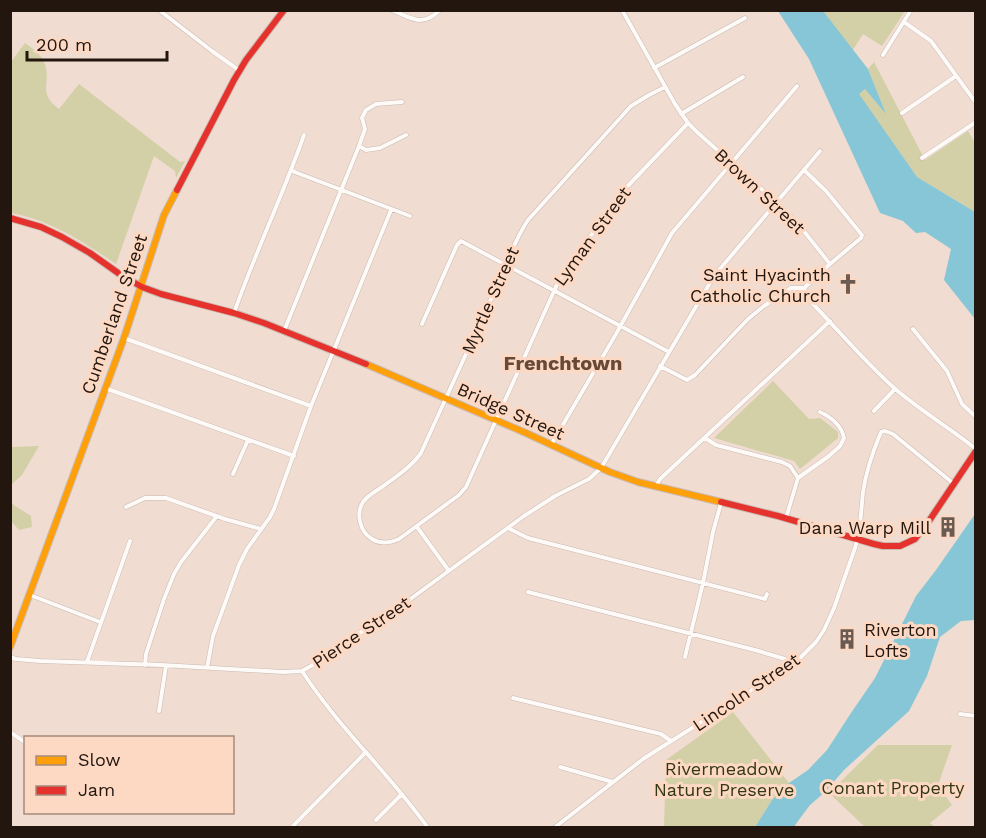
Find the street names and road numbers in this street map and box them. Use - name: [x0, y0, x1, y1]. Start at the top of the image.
- street label: Brown Street: [710, 144, 810, 238]
- street label: Lyman Street: [549, 182, 635, 290]
- street label: Cumberland Street: [77, 231, 151, 397]
- street label: Myrtle Street: [457, 243, 523, 357]
- street label: Bridge Street: [454, 378, 568, 444]
- street label: Pierce Street: [308, 591, 415, 673]
- street label: Lincoln Street: [689, 648, 804, 736]

